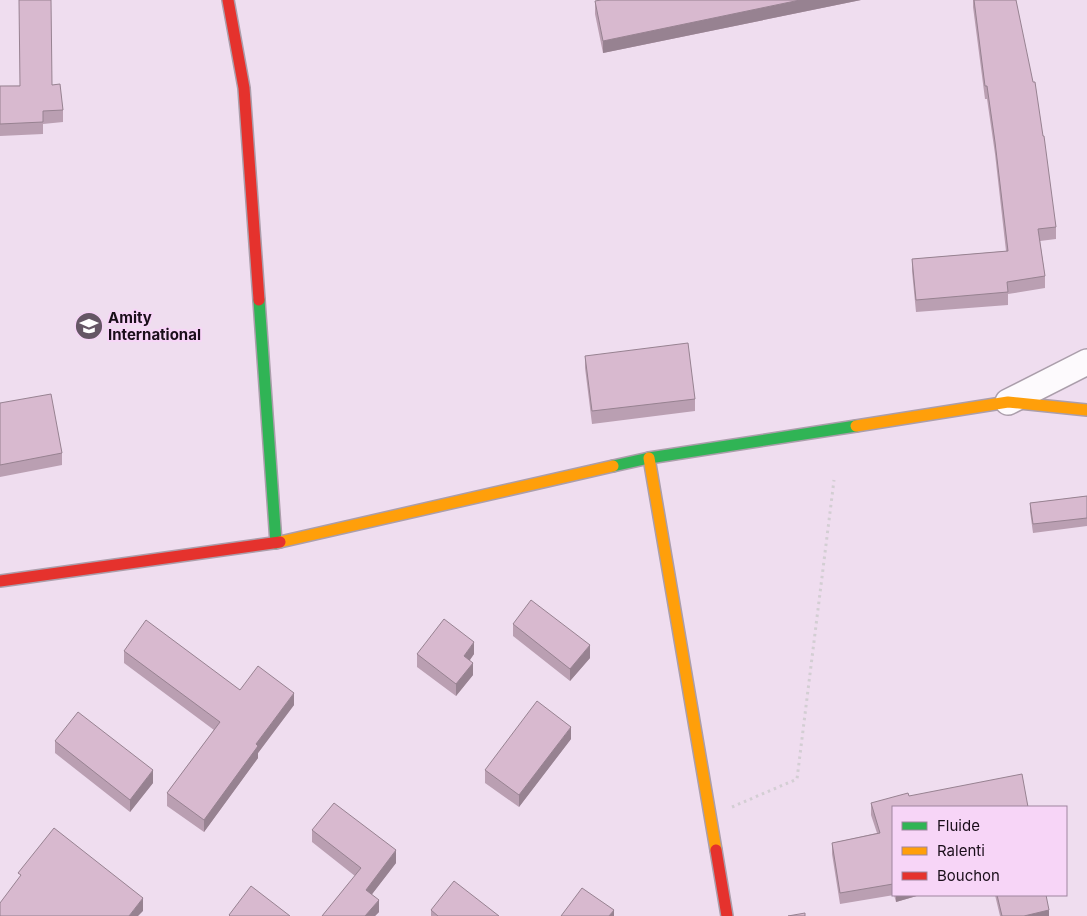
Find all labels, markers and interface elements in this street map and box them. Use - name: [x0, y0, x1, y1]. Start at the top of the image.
- place label: Amity International: [108, 308, 201, 344]
- school or university icon: Amity International: [74, 311, 104, 341]
- legend: [892, 806, 1067, 896]
- text: Fluide: [937, 816, 980, 835]
- text: Ralenti: [937, 841, 985, 860]
- text: Bouchon: [937, 866, 1000, 885]

